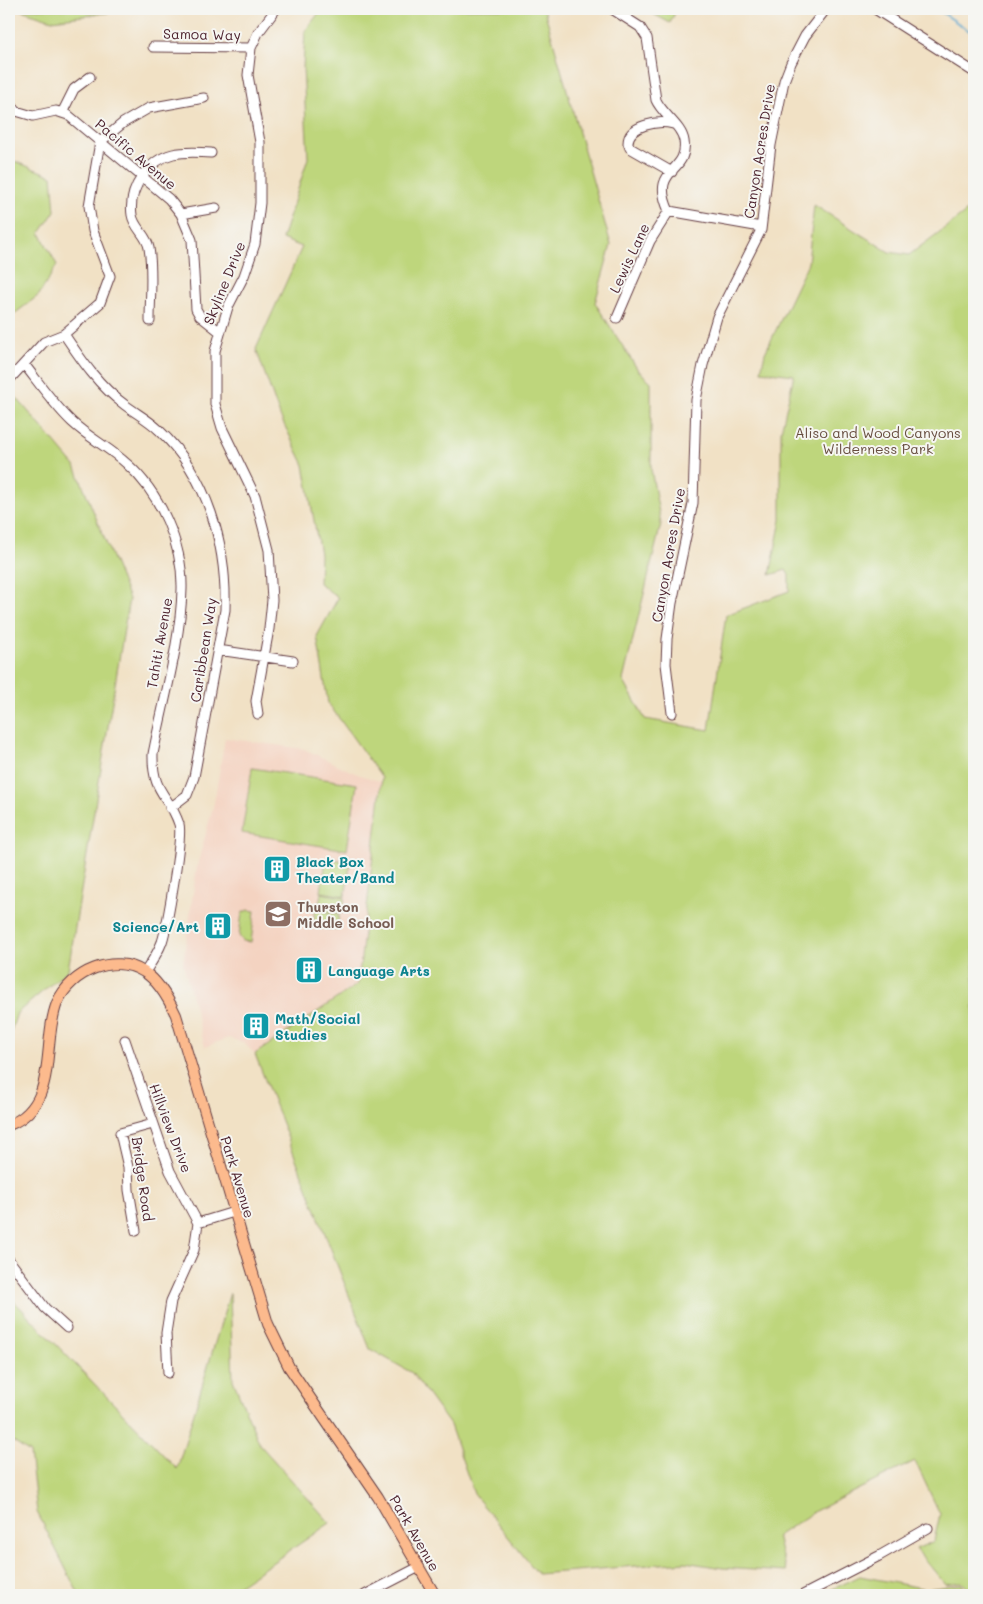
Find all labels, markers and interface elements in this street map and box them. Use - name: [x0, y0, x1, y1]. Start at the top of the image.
- street label: Samoa Way: [163, 24, 241, 44]
- street label: Canyon Acres Drive: [739, 82, 779, 220]
- street label: Pacific Avenue: [91, 114, 181, 194]
- street label: Lewis Lane: [605, 220, 653, 296]
- street label: Skyline Drive: [199, 238, 249, 328]
- park label: Aliso and Wood Canyons Wilderness Park: [795, 423, 961, 458]
- street label: Canyon Acres Drive: [647, 486, 689, 624]
- street label: Tahiti Avenue: [142, 596, 176, 690]
- street label: Caribbean Way: [185, 596, 221, 704]
- place label: Black Box Theater/Band: [296, 852, 394, 887]
- building icon: Black Box Theater/Band: [262, 854, 292, 884]
- place label: Thurston Middle School: [297, 897, 394, 932]
- school or university icon: Thurston Middle School: [263, 899, 293, 929]
- building icon: Science/Art: [203, 911, 233, 941]
- place label: Science/Art: [113, 917, 199, 936]
- building icon: Language Arts: [294, 955, 324, 985]
- place label: Language Arts: [328, 961, 430, 980]
- place label: Math/Social Studies: [275, 1009, 360, 1044]
- building icon: Math/Social Studies: [241, 1011, 271, 1041]
- street label: Hillview Drive: [145, 1081, 197, 1175]
- street label: Park Avenue: [217, 1134, 259, 1220]
- street label: Bridge Road: [128, 1136, 158, 1223]
- street label: Park Avenue: [386, 1492, 444, 1574]

